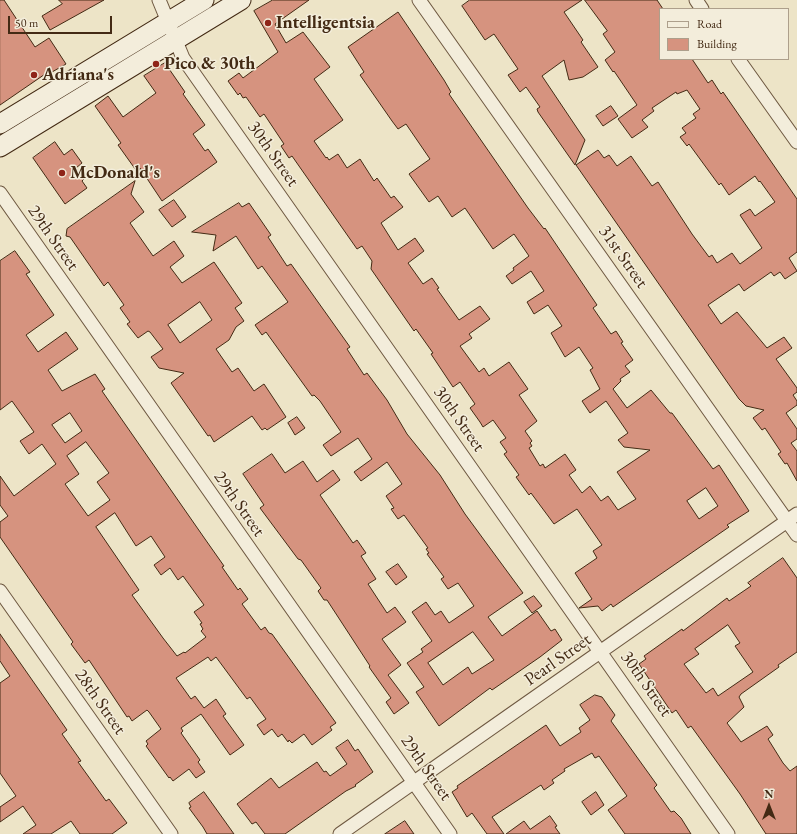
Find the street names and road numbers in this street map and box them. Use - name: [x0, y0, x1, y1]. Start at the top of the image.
- street label: 30th Street: [243, 117, 303, 191]
- street label: 29th Street: [23, 201, 83, 275]
- street label: 31st Street: [594, 221, 652, 293]
- street label: 30th Street: [429, 382, 489, 456]
- street label: 29th Street: [209, 467, 269, 541]
- street label: Pearl Street: [520, 629, 596, 691]
- street label: 30th Street: [616, 647, 676, 721]
- street label: 28th Street: [70, 665, 130, 739]
- street label: 29th Street: [396, 731, 456, 805]

